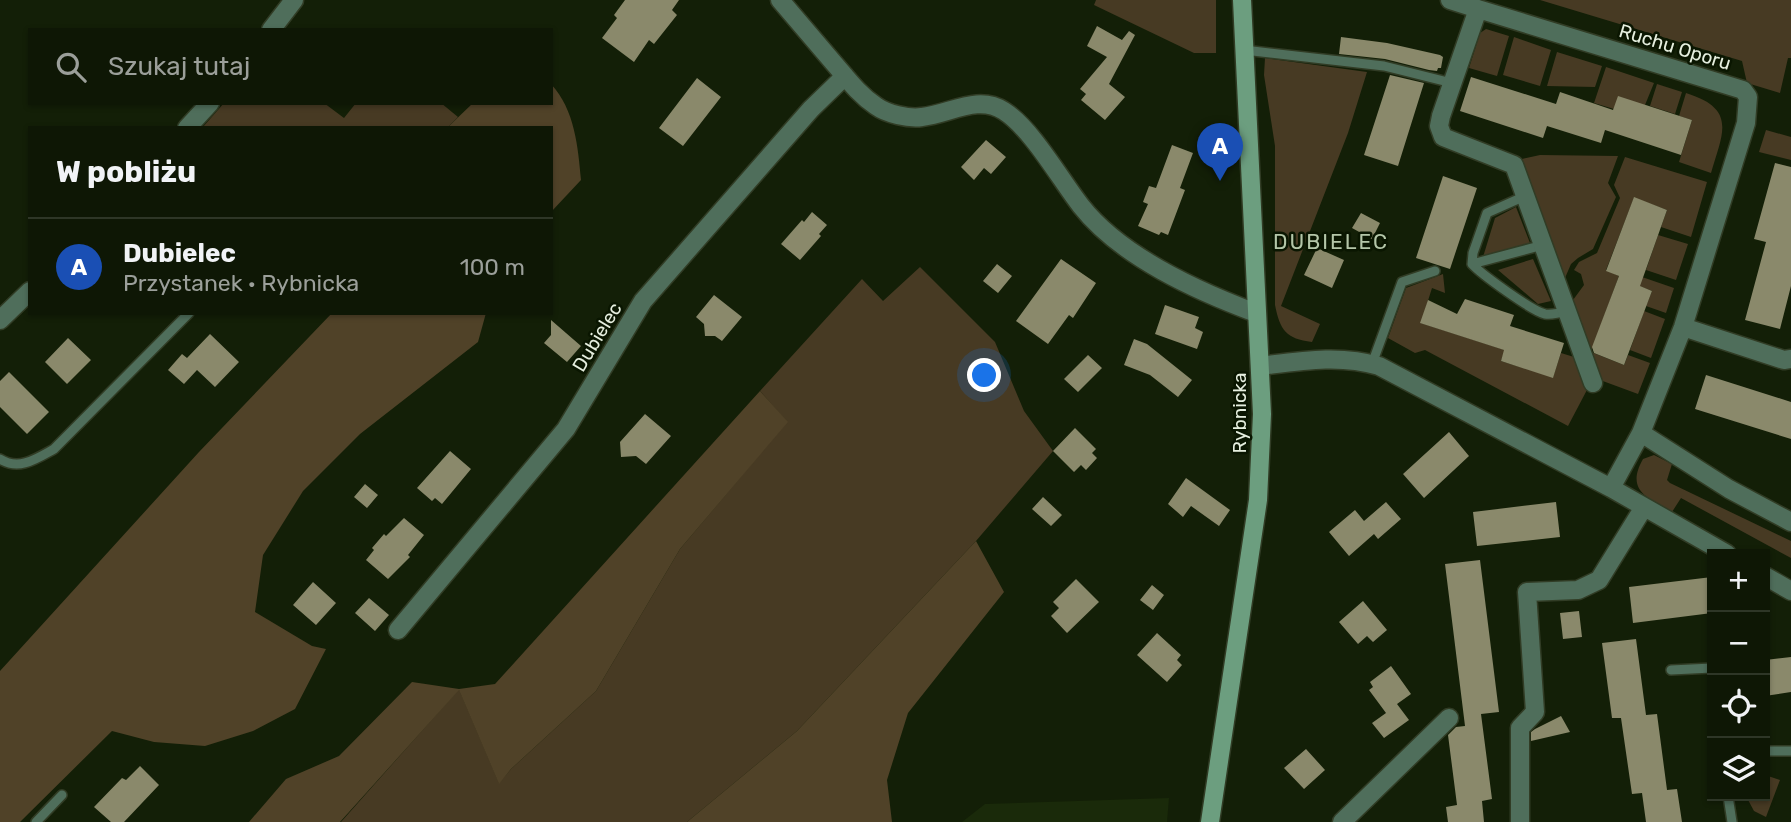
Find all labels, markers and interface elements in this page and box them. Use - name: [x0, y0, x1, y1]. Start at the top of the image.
- street label: Ruchu Oporu: [1616, 19, 1734, 75]
- search box: [28, 28, 553, 105]
- icon: search: [52, 48, 90, 86]
- text: Szukaj tutaj: [108, 51, 250, 82]
- pin: A: [1197, 123, 1243, 181]
- text: W pobliżu: [56, 154, 196, 190]
- district label: DUBIELEC: [1273, 229, 1389, 254]
- text: Dubielec: [123, 238, 236, 269]
- text: A: [71, 253, 87, 281]
- text: 100 m: [460, 253, 525, 281]
- text: Przystanek · Rybnicka: [123, 269, 359, 297]
- street label: Dubielec: [567, 298, 627, 376]
- your location: [967, 358, 1001, 392]
- street label: Rybnicka: [1228, 373, 1251, 453]
- map controls: [1707, 549, 1770, 801]
- button: +: [1707, 549, 1770, 612]
- button: −: [1707, 612, 1770, 675]
- button: locate: [1707, 675, 1770, 738]
- button: layers: [1707, 738, 1770, 801]

